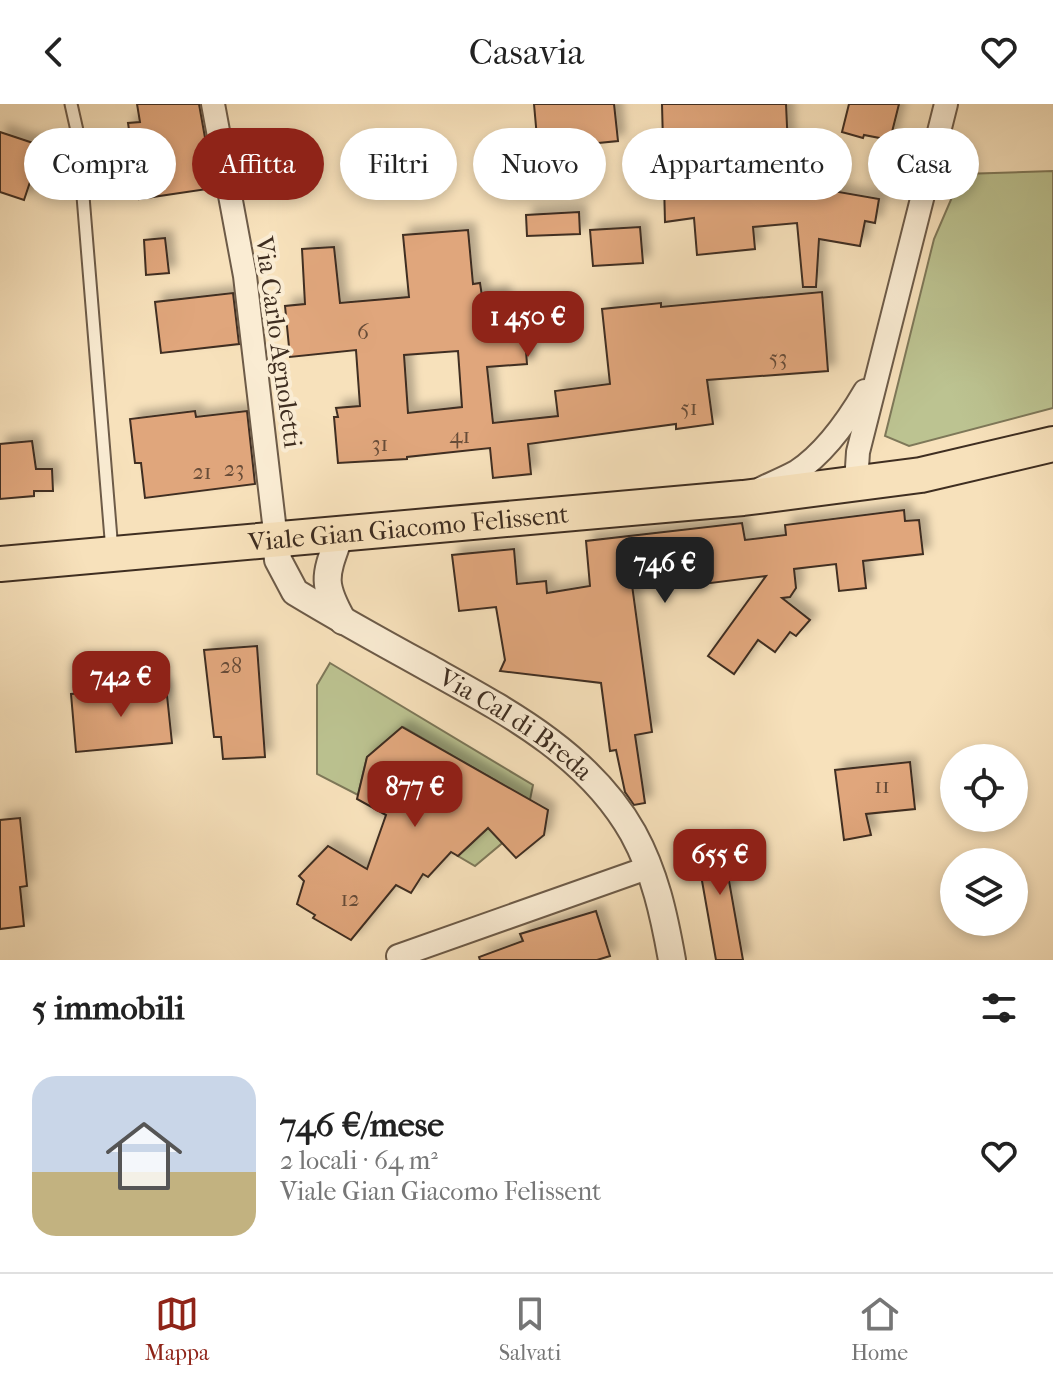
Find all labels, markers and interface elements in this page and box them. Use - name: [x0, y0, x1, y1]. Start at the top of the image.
- icon: back: [32, 30, 76, 74]
- icon: heart: [977, 30, 1021, 74]
- text: Casavia: [469, 31, 584, 73]
- chip: Compra: [24, 128, 176, 200]
- chip: Affitta: [192, 128, 324, 200]
- chip: Filtri: [340, 128, 457, 200]
- chip: Nuovo: [473, 128, 606, 200]
- chip: Appartamento: [622, 128, 852, 200]
- chip: Casa: [868, 128, 979, 200]
- street label: Via Carlo Agnoletti: [248, 233, 309, 450]
- pin: 1 450 €: [454, 291, 602, 359]
- text: 1 450 €: [490, 301, 566, 332]
- house number: 6: [357, 319, 369, 345]
- house number: 53: [769, 345, 787, 371]
- house number: 51: [680, 395, 698, 421]
- house number: 41: [450, 423, 470, 449]
- house number: 31: [372, 431, 388, 457]
- house number: 23: [224, 456, 244, 482]
- house number: 21: [192, 459, 212, 485]
- street label: Viale Gian Giacomo Felissent: [246, 498, 571, 558]
- pin: 746 €: [609, 537, 721, 605]
- text: 746 €: [634, 547, 696, 578]
- pin: 742 €: [65, 651, 177, 719]
- house number: 28: [220, 653, 242, 679]
- text: 742 €: [90, 661, 152, 692]
- street label: Via Cal di Breda: [433, 661, 600, 787]
- map controls: [940, 744, 1028, 936]
- button: locate: [940, 744, 1028, 832]
- pin: 877 €: [359, 761, 471, 829]
- text: 877 €: [385, 771, 445, 802]
- house number: 11: [874, 773, 890, 799]
- pin: 655 €: [664, 829, 776, 897]
- text: 655 €: [691, 839, 749, 870]
- button: layers: [940, 848, 1028, 936]
- house number: 12: [340, 886, 360, 912]
- icon: filters: [977, 986, 1021, 1030]
- text: 5 immobili: [32, 988, 185, 1028]
- text: 746 €/mese: [280, 1105, 444, 1145]
- icon: home: [96, 1108, 192, 1204]
- icon: heart: [977, 1134, 1021, 1178]
- text: 2 locali · 64 m²: [280, 1145, 438, 1176]
- text: Viale Gian Giacomo Felissent: [280, 1176, 601, 1207]
- tab: Mappa: [145, 1292, 209, 1366]
- tab: Salvati: [499, 1292, 561, 1366]
- tab: Home: [851, 1292, 908, 1366]

